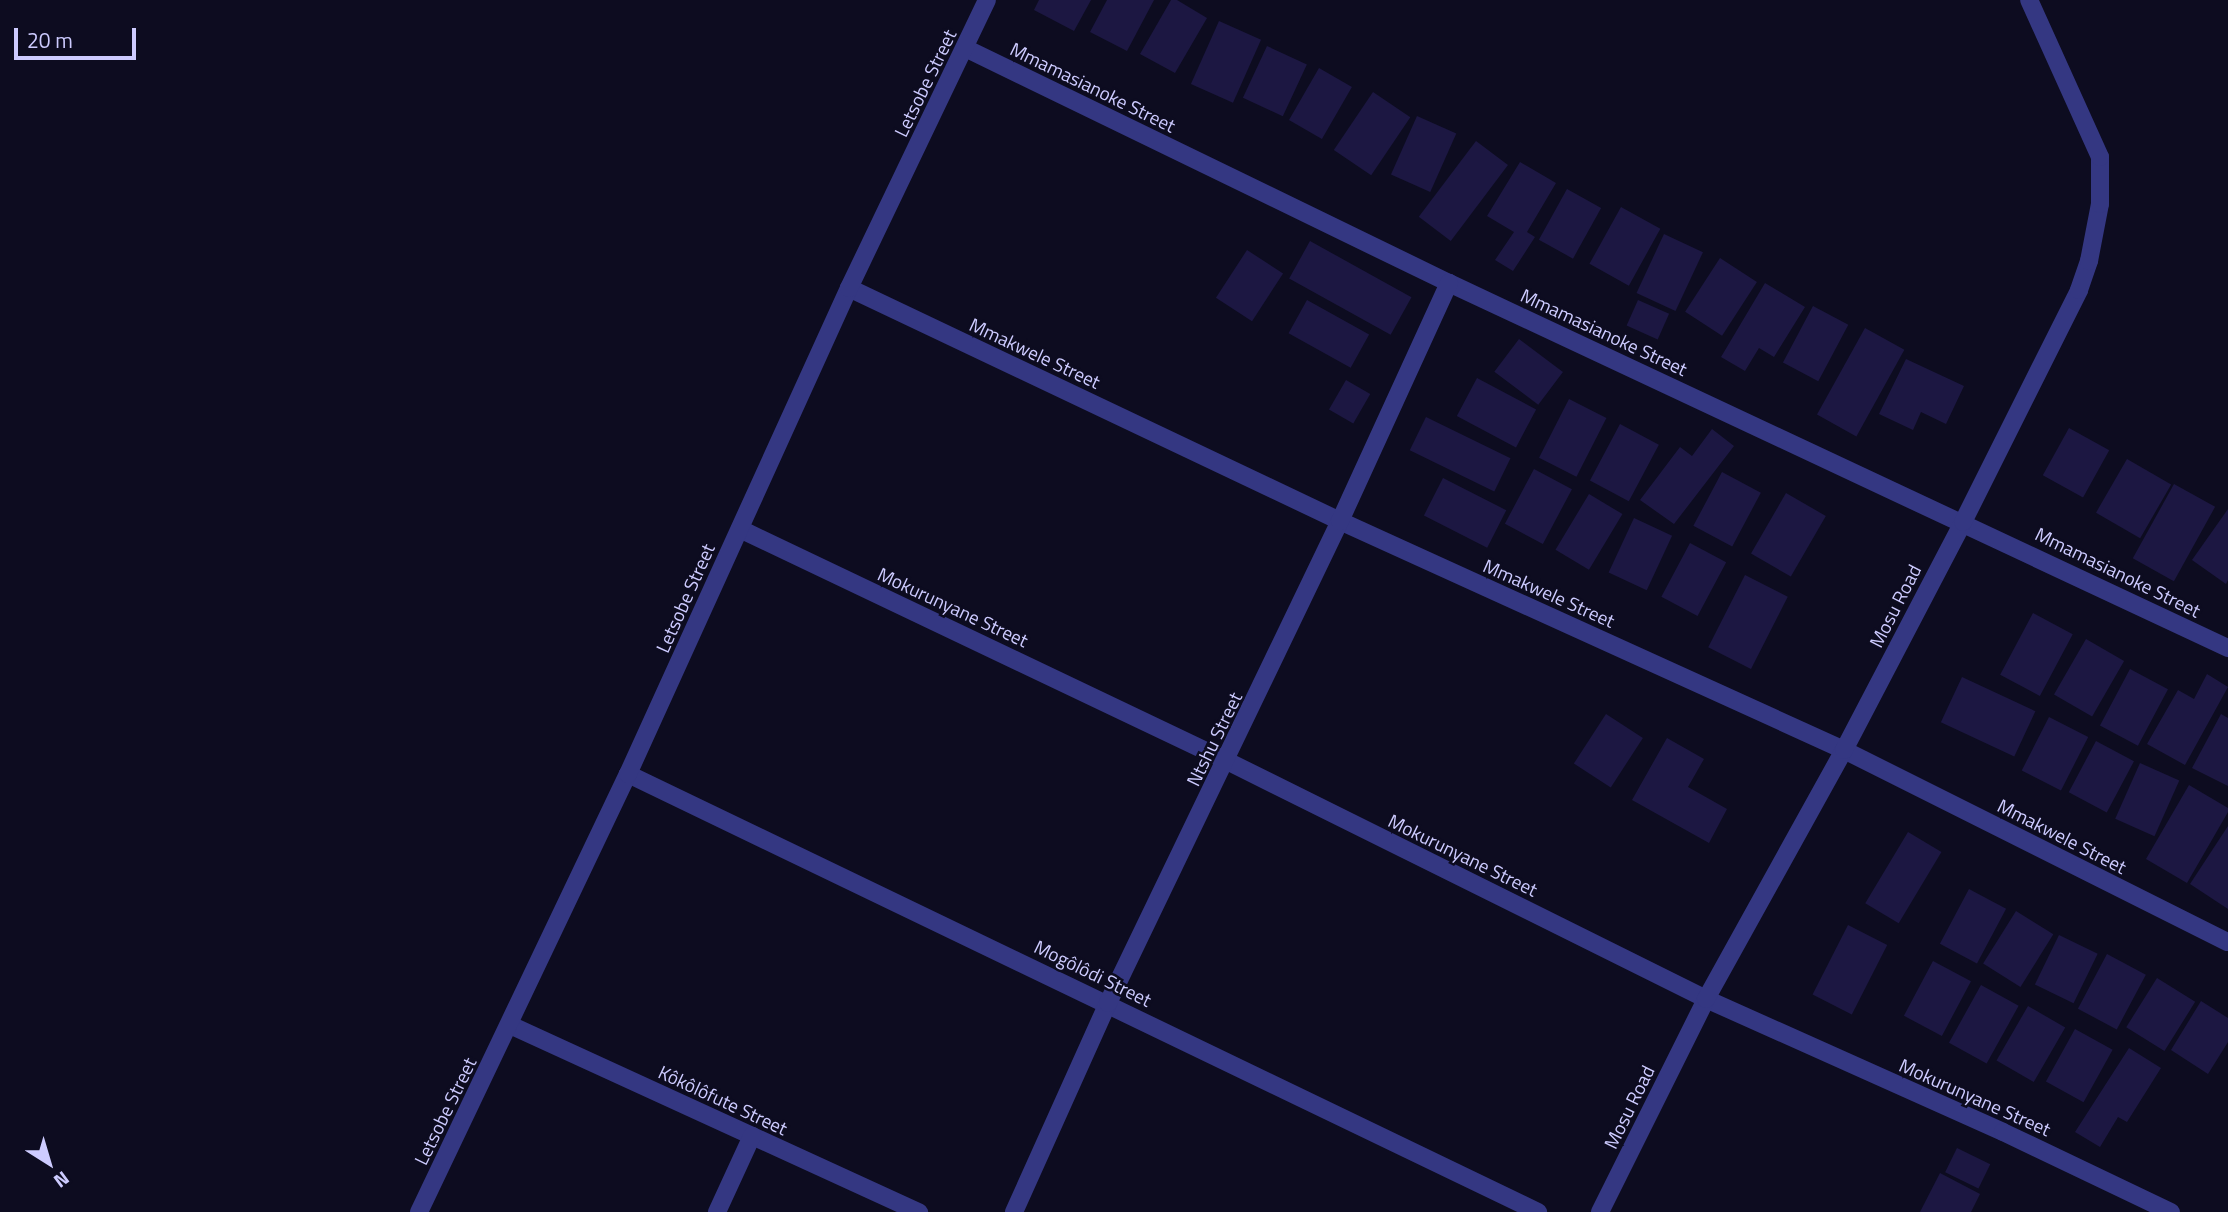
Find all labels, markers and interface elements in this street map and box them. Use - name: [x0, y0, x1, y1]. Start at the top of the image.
- scale bar: [18, 14, 140, 58]
- text: 20 m: [27, 24, 73, 56]
- street label: Letsobe Street: [889, 25, 961, 141]
- street label: Mmamasianoke Street: [1007, 37, 1179, 137]
- street label: Mmamasianoke Street: [1517, 283, 1691, 381]
- street label: Mmakwele Street: [966, 313, 1104, 393]
- street label: Mmamasianoke Street: [2032, 522, 2204, 622]
- street label: Letsobe Street: [651, 540, 719, 656]
- street label: Mmakwele Street: [1480, 554, 1618, 632]
- street label: Mosu Road: [1864, 561, 1926, 651]
- street label: Mokurunyane Street: [874, 562, 1032, 652]
- street label: Ntshu Street: [1181, 688, 1247, 790]
- street label: Mmakwele Street: [1994, 794, 2130, 878]
- street label: Mokurunyane Street: [1385, 809, 1541, 901]
- street label: Mogôlôdi Street: [1031, 935, 1155, 1011]
- street label: Letsobe Street: [409, 1053, 481, 1169]
- street label: Mokurunyane Street: [1896, 1053, 2054, 1141]
- street label: Kôkôlôfute Street: [655, 1060, 791, 1140]
- street label: Mosu Road: [1599, 1061, 1659, 1153]
- north arrow: [14, 1128, 84, 1198]
- text: N: [48, 1165, 76, 1196]

